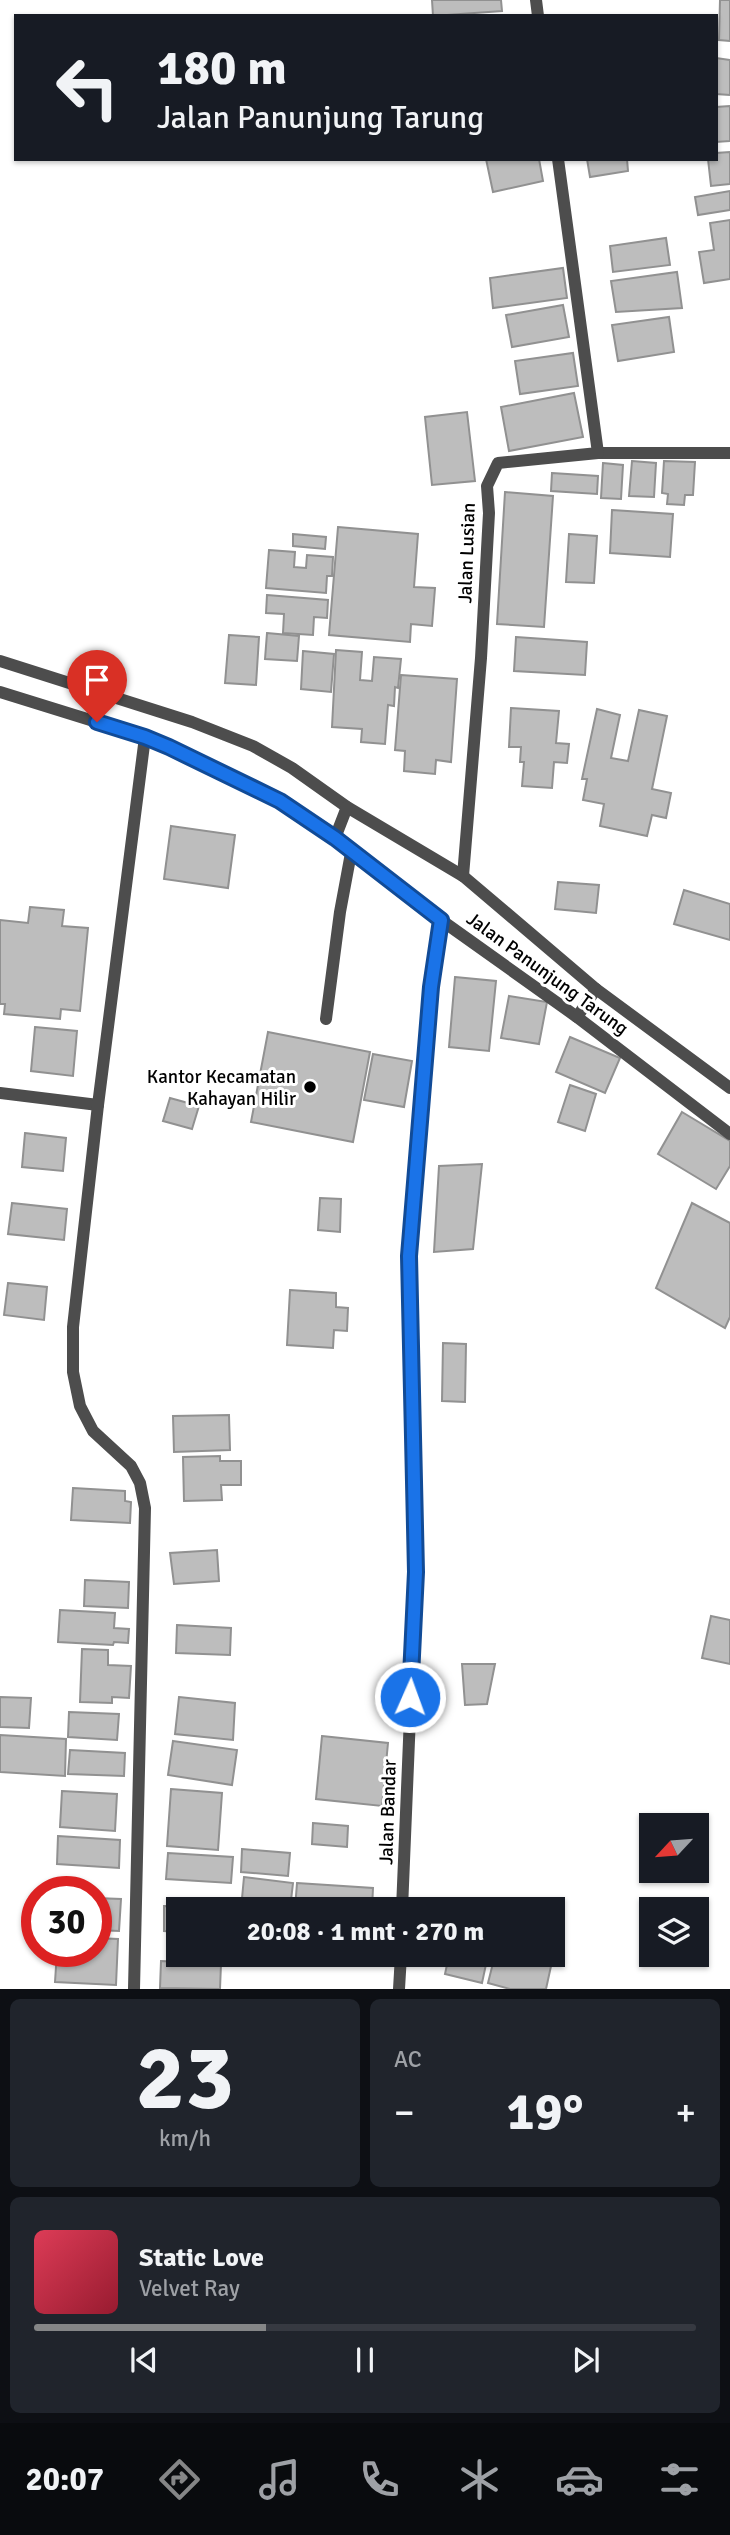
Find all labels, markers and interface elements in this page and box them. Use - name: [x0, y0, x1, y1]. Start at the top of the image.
- text: 180 m: [157, 38, 287, 98]
- icon: left: [42, 42, 133, 133]
- text: Jalan Panunjung Tarung: [157, 98, 484, 137]
- street label: Jalan Lusian: [453, 502, 481, 604]
- pin: [67, 650, 127, 722]
- icon: arrive: [78, 661, 116, 699]
- street label: Jalan Panunjung Tarung: [462, 907, 633, 1041]
- place label: Kantor Kecamatan Kahayan Hilir: [147, 1065, 296, 1111]
- marker: Kantor Kecamatan Kahayan Hilir: [302, 1079, 318, 1095]
- position arrow: [373, 1660, 447, 1734]
- street label: Jalan Bandar: [374, 1759, 402, 1865]
- north arrow: [639, 1813, 709, 1883]
- map controls: [639, 1813, 709, 1967]
- speed limit sign: 30: [21, 1876, 112, 1967]
- button: layers: [639, 1897, 709, 1967]
- text: 20:08 · 1 mnt · 270 m: [247, 1916, 484, 1948]
- text: 23: [136, 2022, 234, 2135]
- text: AC: [394, 2045, 422, 2074]
- text: 19°: [507, 2080, 583, 2144]
- text: −: [394, 2089, 415, 2136]
- text: +: [675, 2089, 696, 2136]
- text: km/h: [159, 2124, 211, 2153]
- text: Static Love: [139, 2242, 264, 2274]
- text: Velvet Ray: [139, 2274, 240, 2303]
- icon: previous: [125, 2341, 163, 2379]
- icon: pause: [346, 2341, 384, 2379]
- icon: next: [567, 2341, 605, 2379]
- icon: directions: [155, 2455, 204, 2504]
- icon: music: [255, 2455, 304, 2504]
- icon: phone: [355, 2455, 404, 2504]
- icon: climate: [455, 2455, 504, 2504]
- icon: car: [555, 2455, 604, 2504]
- icon: filters: [655, 2455, 704, 2504]
- text: 20:07: [26, 2460, 104, 2499]

